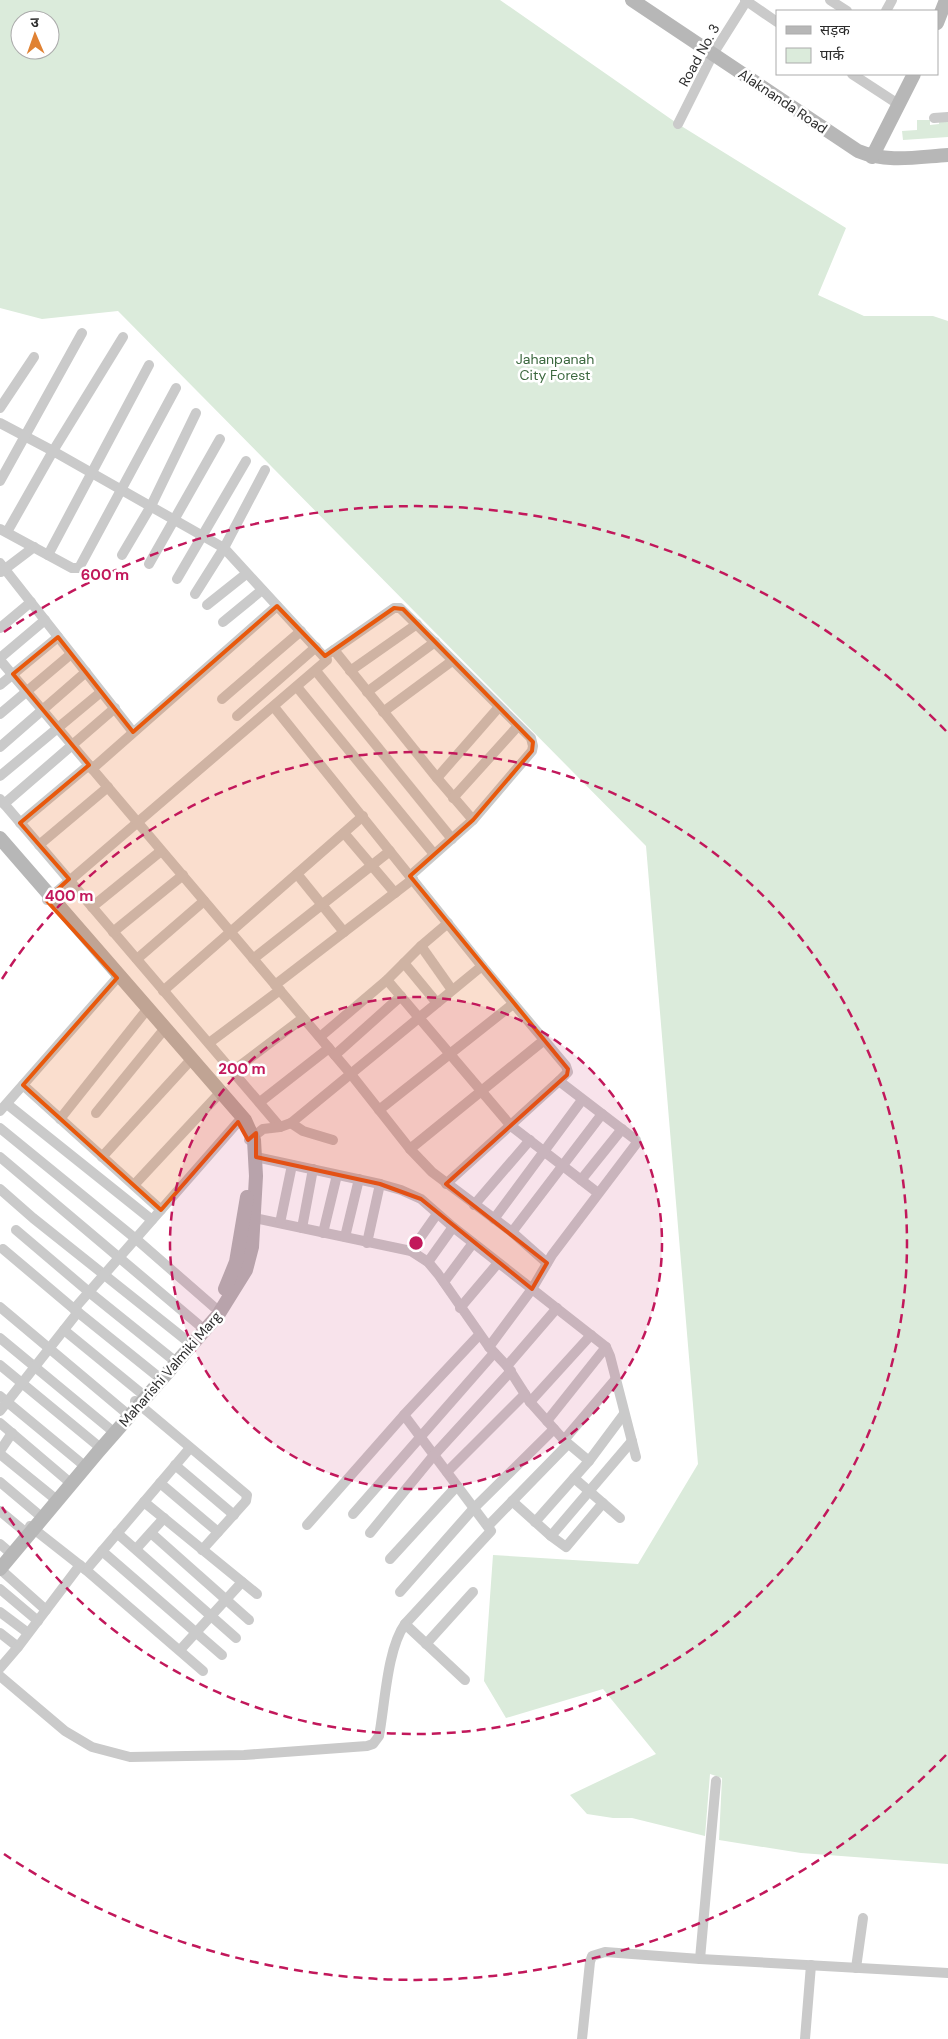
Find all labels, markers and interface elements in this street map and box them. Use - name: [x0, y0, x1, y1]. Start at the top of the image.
- north arrow: [10, 10, 60, 60]
- legend: [776, 10, 938, 75]
- text: उ: [30, 13, 40, 31]
- street label: Road No. 3: [674, 20, 724, 90]
- text: सड़क: [820, 20, 850, 40]
- text: पार्क: [820, 45, 844, 65]
- street label: Alaknanda Road: [735, 65, 831, 137]
- park label: Jahanpanah City Forest: [516, 350, 594, 384]
- text: 600 m: [81, 565, 129, 585]
- text: 400 m: [45, 886, 93, 906]
- text: 200 m: [218, 1059, 266, 1079]
- centre of rings: [407, 1234, 425, 1252]
- street label: Maharishi Valmiki Marg: [115, 1307, 225, 1430]

